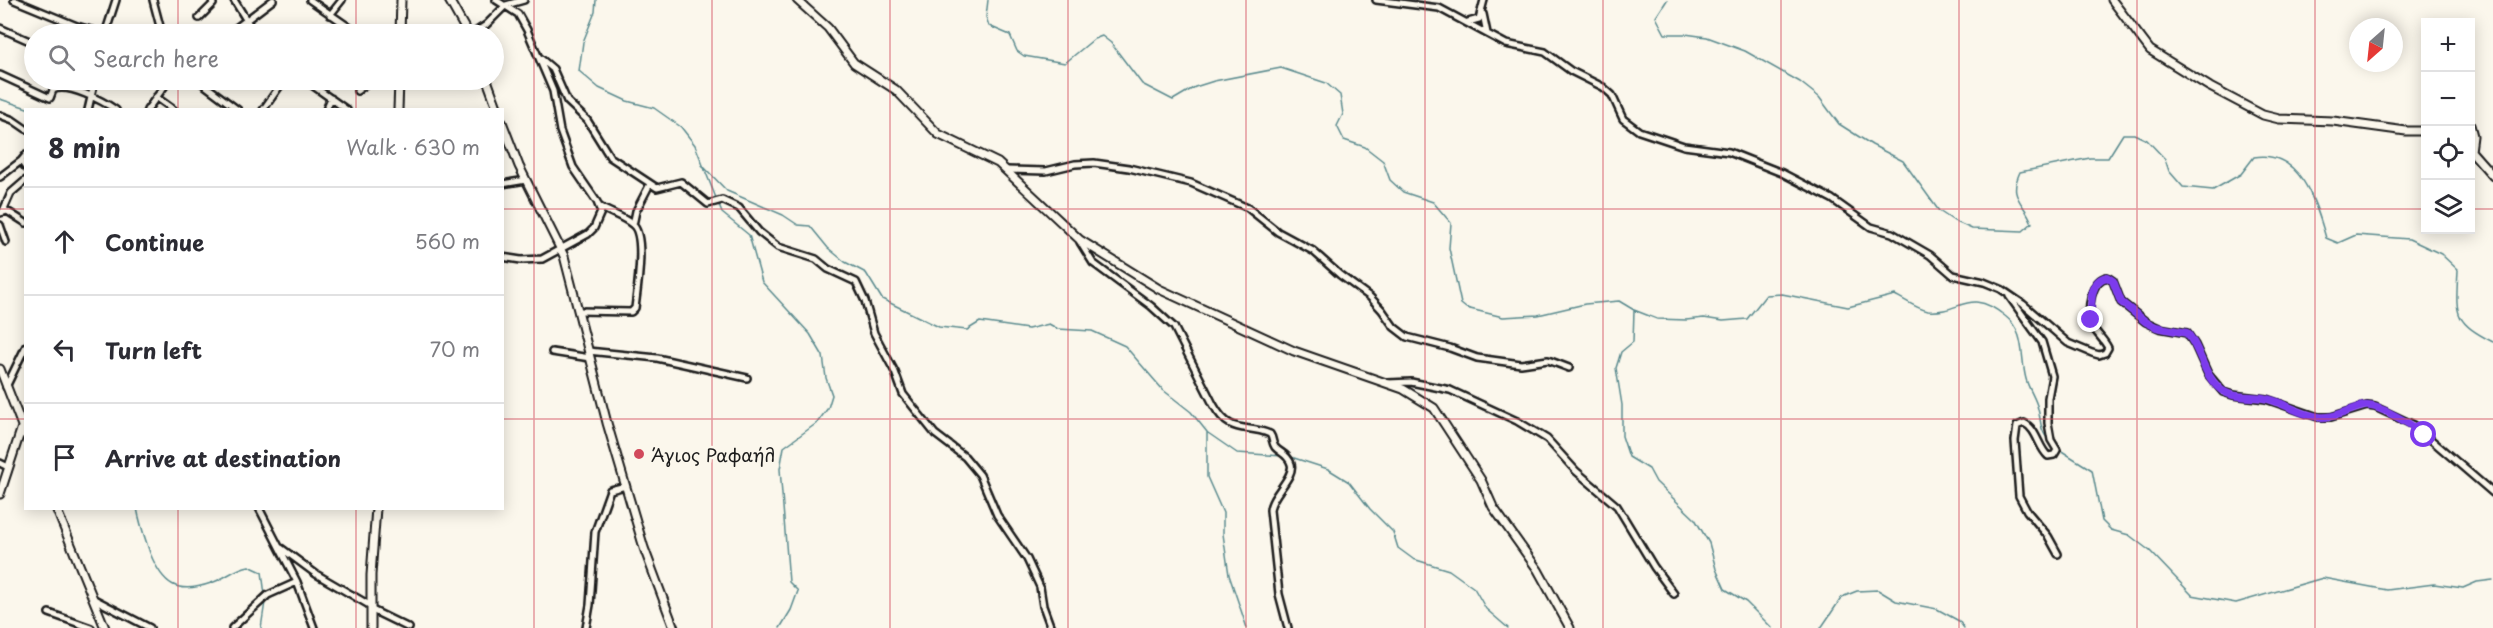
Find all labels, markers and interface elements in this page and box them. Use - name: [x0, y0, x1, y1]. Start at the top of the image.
- north arrow: [2349, 18, 2403, 72]
- map controls: [2421, 18, 2475, 234]
- button: +: [2421, 18, 2475, 72]
- search box: [24, 24, 504, 90]
- icon: search: [45, 41, 78, 74]
- text: Search here: [93, 41, 219, 74]
- button: −: [2421, 72, 2475, 126]
- button: locate: [2421, 126, 2475, 180]
- text: 8 min: [48, 128, 121, 167]
- text: Walk · 630 m: [346, 132, 480, 162]
- button: layers: [2421, 180, 2475, 234]
- icon: ahead: [48, 225, 81, 258]
- text: Continue: [105, 225, 204, 258]
- text: 560 m: [415, 226, 480, 256]
- route end: [2077, 306, 2103, 332]
- icon: left: [48, 333, 81, 366]
- text: Turn left: [105, 333, 202, 366]
- text: 70 m: [430, 334, 480, 364]
- route start: [2410, 421, 2436, 447]
- icon: arrive: [48, 441, 81, 474]
- text: Arrive at destination: [105, 441, 341, 474]
- place label: Άγιος Ραφαήλ: [651, 441, 775, 468]
- marker: Άγιος Ραφαήλ: [632, 447, 646, 461]

